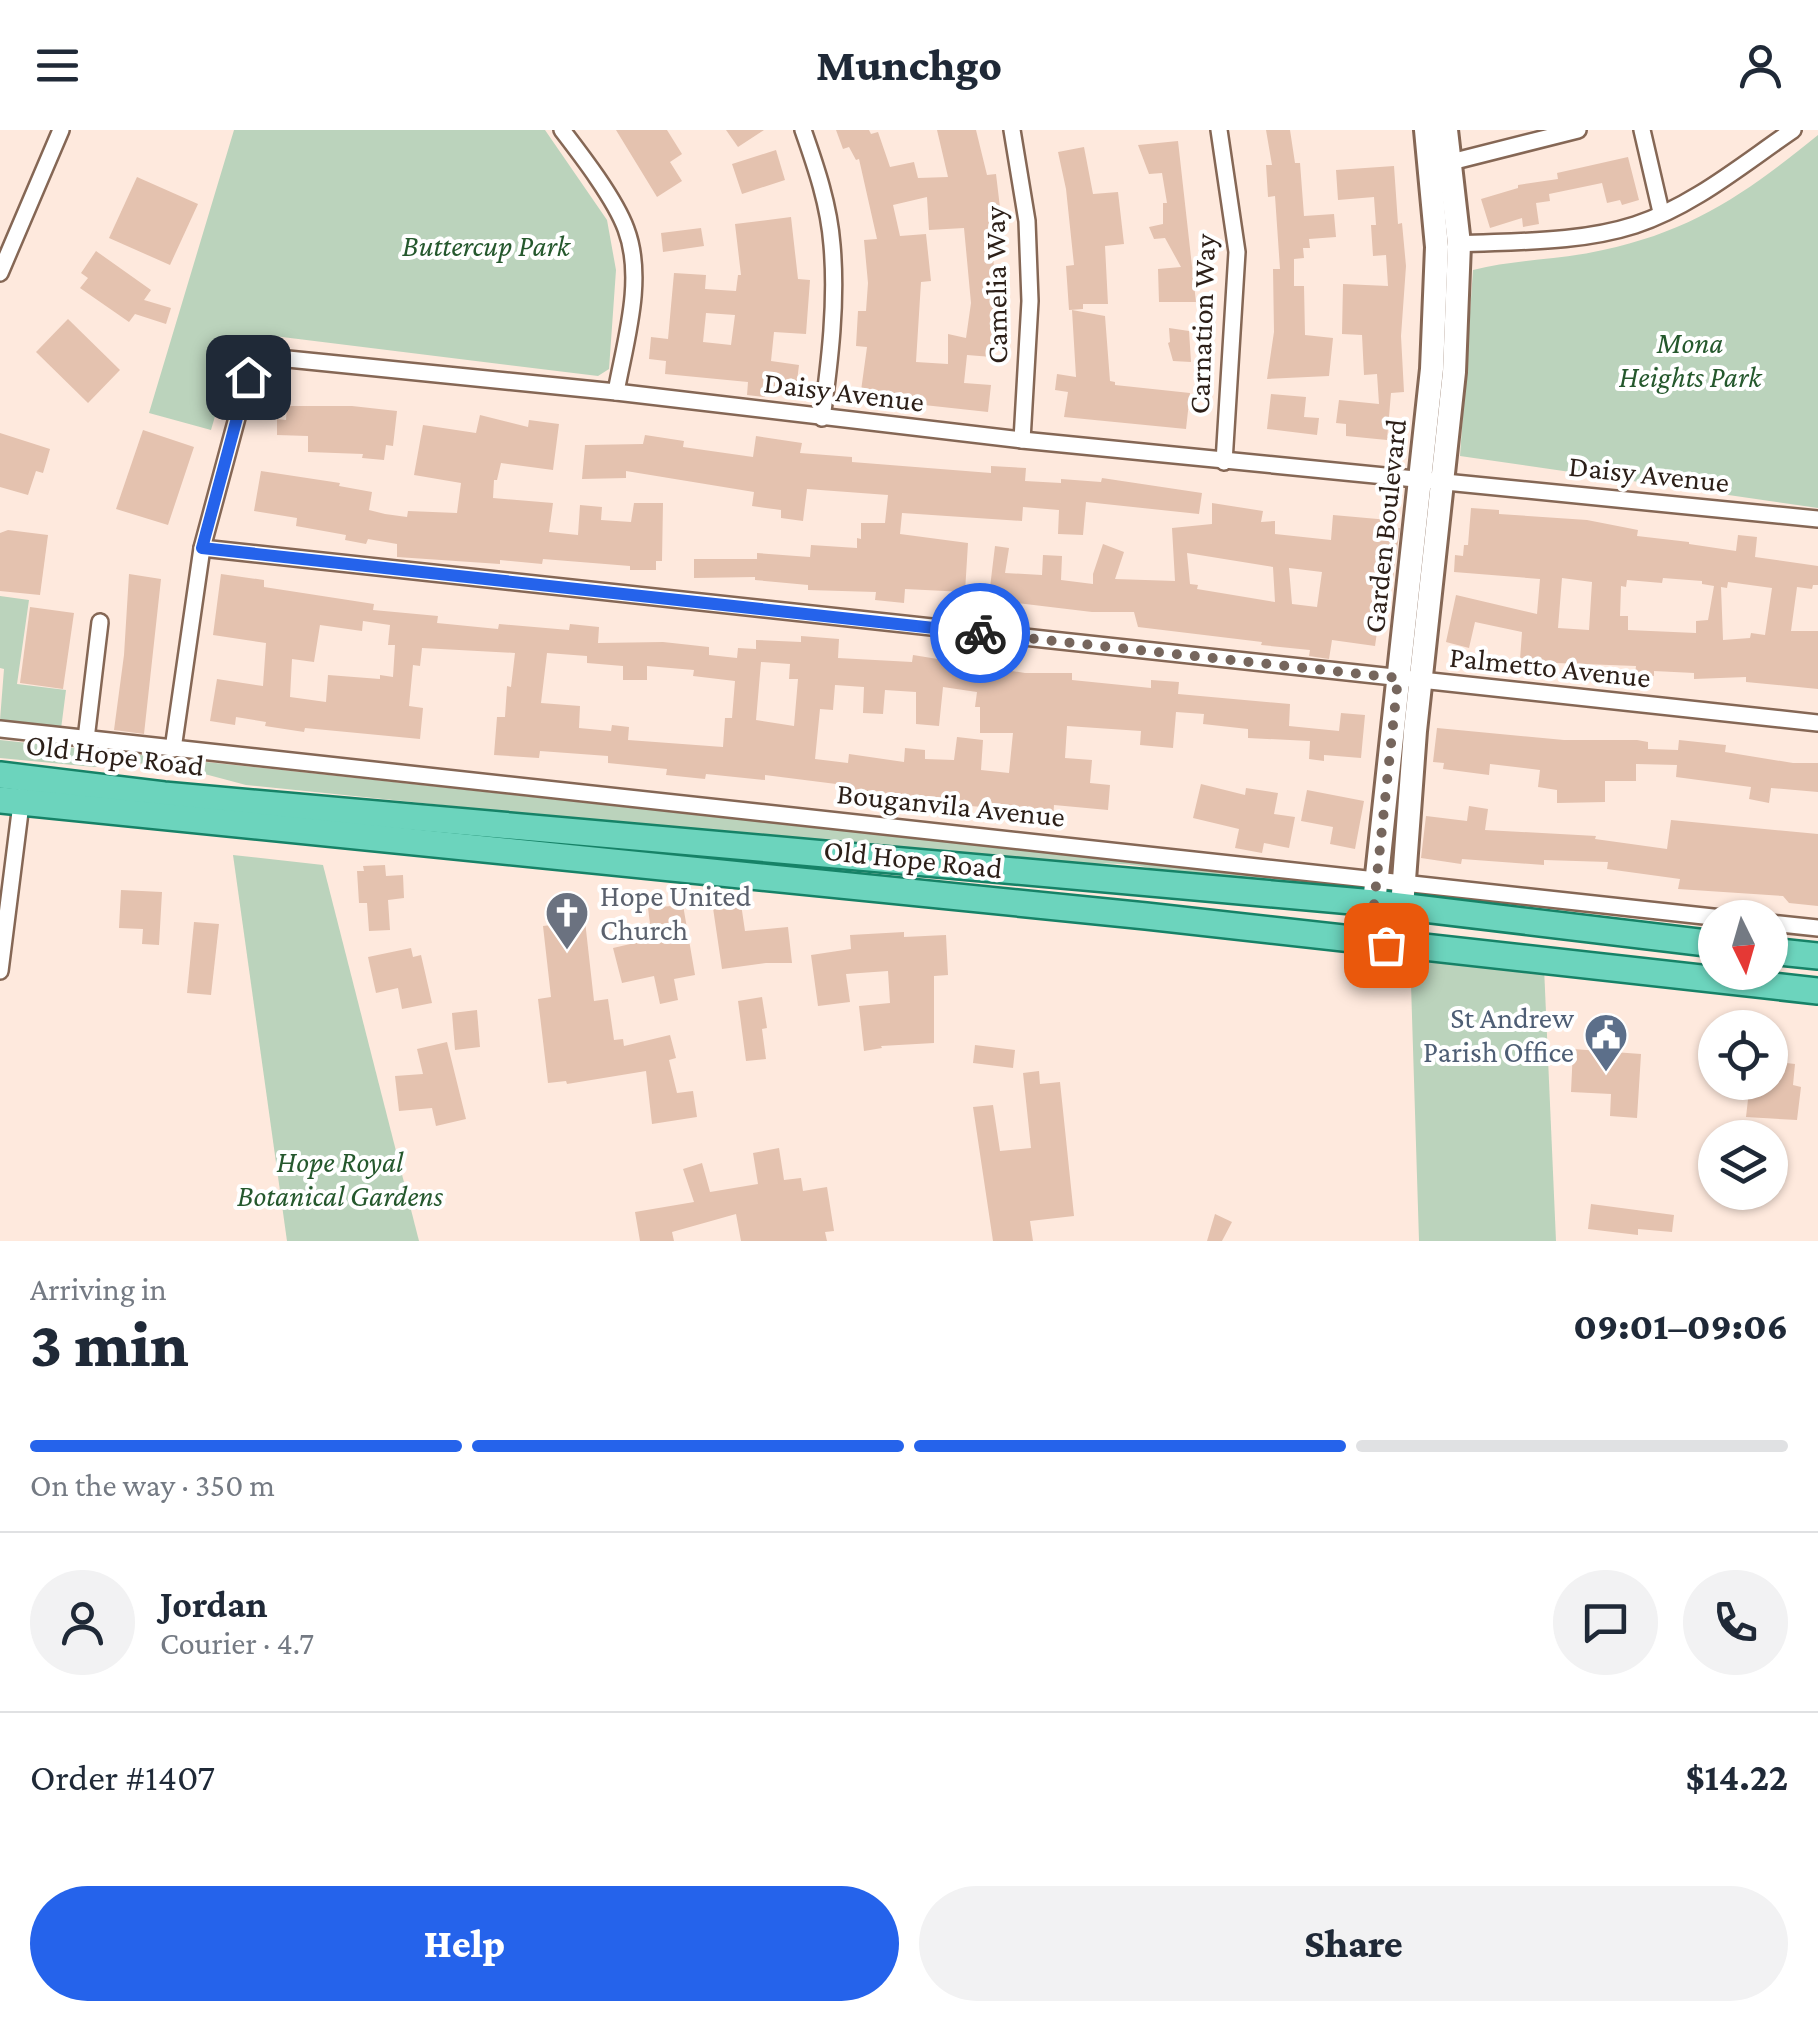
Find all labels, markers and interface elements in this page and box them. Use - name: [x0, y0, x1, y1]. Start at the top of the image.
- icon: menu: [30, 38, 85, 93]
- icon: person: [1733, 38, 1788, 93]
- text: Munchgo: [816, 40, 1002, 90]
- street label: Camelia Way: [978, 206, 1014, 364]
- park label: Buttercup Park: [402, 229, 572, 263]
- street label: Carnation Way: [1182, 233, 1222, 415]
- park label: Mona Heights Park: [1619, 326, 1763, 394]
- pin: [206, 335, 291, 420]
- icon: home: [221, 350, 276, 405]
- street label: Daisy Avenue: [762, 365, 926, 419]
- street label: Garden Boulevard: [1357, 417, 1412, 635]
- street label: Daisy Avenue: [1567, 449, 1731, 499]
- courier: [930, 583, 1030, 683]
- icon: bike: [953, 606, 1008, 661]
- street label: Palmetto Avenue: [1448, 640, 1652, 693]
- street label: Old Hope Road: [24, 727, 206, 783]
- street label: Bouganvila Avenue: [835, 776, 1067, 834]
- street label: Old Hope Road: [822, 833, 1004, 885]
- place label: Hope United Church: [600, 879, 751, 946]
- church icon: Hope United Church: [544, 890, 590, 951]
- north arrow: [1698, 900, 1788, 990]
- map controls: [1698, 900, 1788, 1210]
- pin: [1344, 903, 1429, 988]
- icon: bag: [1359, 918, 1414, 973]
- place label: St Andrew Parish Office: [1423, 1001, 1575, 1068]
- button: locate: [1698, 1010, 1788, 1100]
- public building icon: St Andrew Parish Office: [1583, 1012, 1629, 1073]
- button: layers: [1698, 1120, 1788, 1210]
- park label: Hope Royal Botanical Gardens: [237, 1145, 444, 1212]
- text: Arriving in: [30, 1271, 167, 1307]
- text: 09:01–09:06: [1573, 1305, 1788, 1347]
- text: 3 min: [30, 1308, 189, 1380]
- text: On the way · 350 m: [30, 1467, 275, 1503]
- button: person: [30, 1570, 135, 1675]
- button: chat: [1553, 1570, 1658, 1675]
- button: phone: [1683, 1570, 1788, 1675]
- text: Jordan: [160, 1583, 268, 1625]
- text: Courier · 4.7: [160, 1625, 314, 1661]
- text: Order #1407: [30, 1756, 215, 1798]
- text: $14.22: [1686, 1756, 1788, 1798]
- button: Help: [30, 1886, 899, 2001]
- button: Share: [919, 1886, 1788, 2001]

